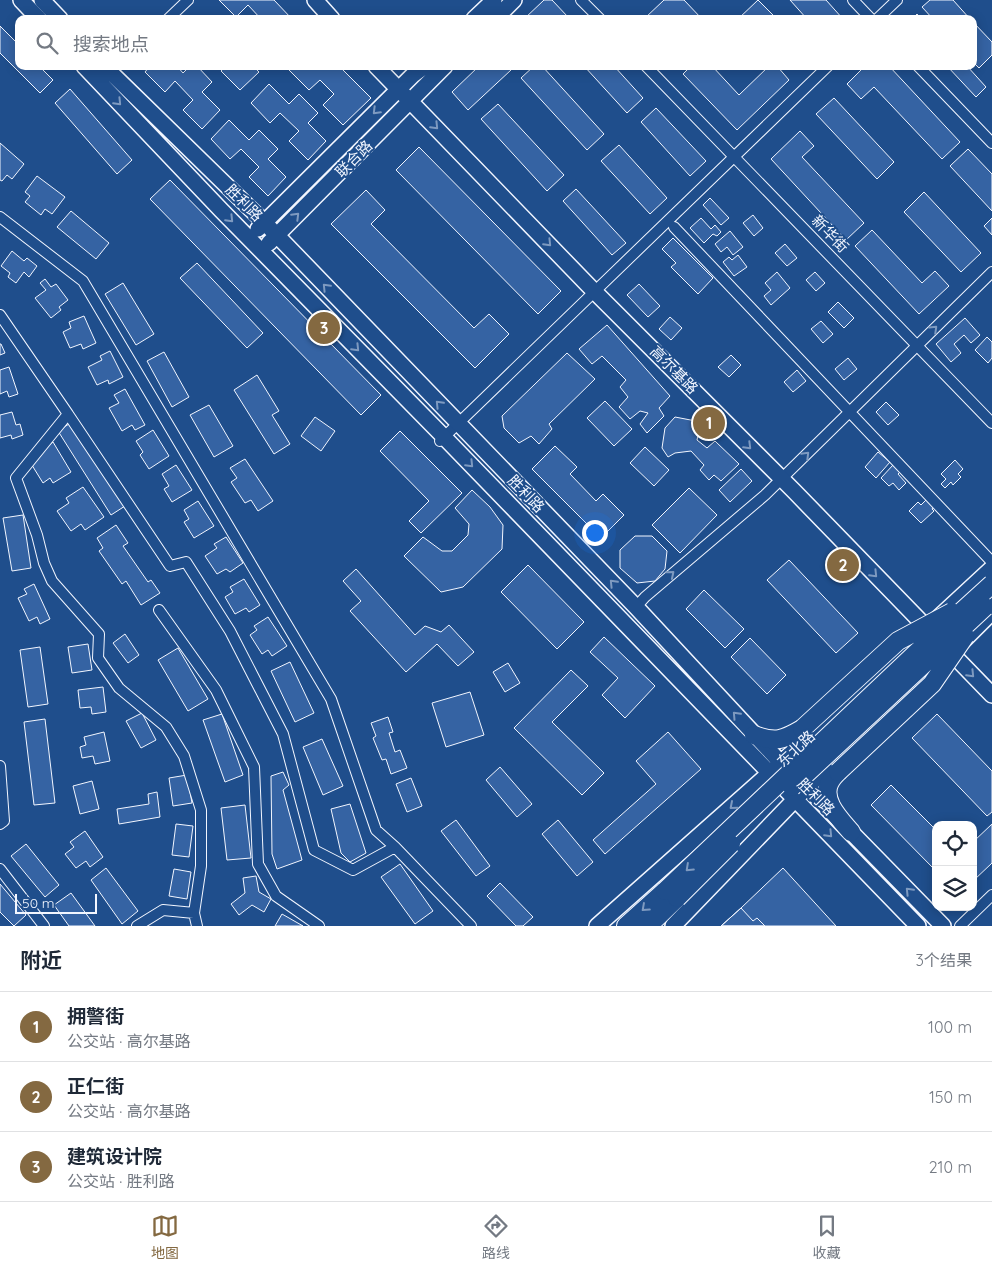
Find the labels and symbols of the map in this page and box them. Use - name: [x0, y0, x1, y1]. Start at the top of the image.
- one-way arrow: [112, 96, 121, 105]
- one-way arrow: [373, 105, 382, 114]
- one-way arrow: [429, 120, 438, 129]
- street label: 联合路: [331, 136, 376, 181]
- street label: 胜利路: [222, 180, 267, 225]
- street label: 新华街: [808, 211, 853, 256]
- one-way arrow: [224, 213, 233, 222]
- one-way arrow: [290, 213, 299, 222]
- one-way arrow: [542, 237, 551, 246]
- one-way arrow: [323, 284, 332, 293]
- pin: 3: [308, 309, 340, 347]
- one-way arrow: [928, 326, 937, 335]
- one-way arrow: [350, 342, 359, 351]
- street label: 高尔基路: [646, 342, 702, 398]
- one-way arrow: [436, 400, 445, 409]
- pin: 1: [693, 404, 725, 442]
- one-way arrow: [743, 440, 752, 449]
- one-way arrow: [801, 452, 810, 461]
- one-way arrow: [464, 458, 473, 467]
- street label: 胜利路: [504, 471, 549, 516]
- your location: [582, 520, 608, 546]
- pin: 2: [827, 546, 859, 584]
- one-way arrow: [868, 568, 877, 577]
- one-way arrow: [666, 571, 675, 580]
- one-way arrow: [610, 580, 619, 589]
- one-way arrow: [966, 669, 975, 678]
- one-way arrow: [733, 711, 742, 720]
- street label: 东北路: [773, 726, 819, 771]
- street label: 胜利路: [794, 774, 839, 819]
- one-way arrow: [729, 800, 738, 809]
- one-way arrow: [823, 828, 832, 837]
- one-way arrow: [685, 862, 694, 871]
- one-way arrow: [906, 888, 915, 897]
- scale bar: [15, 891, 98, 914]
- one-way arrow: [642, 903, 651, 912]

